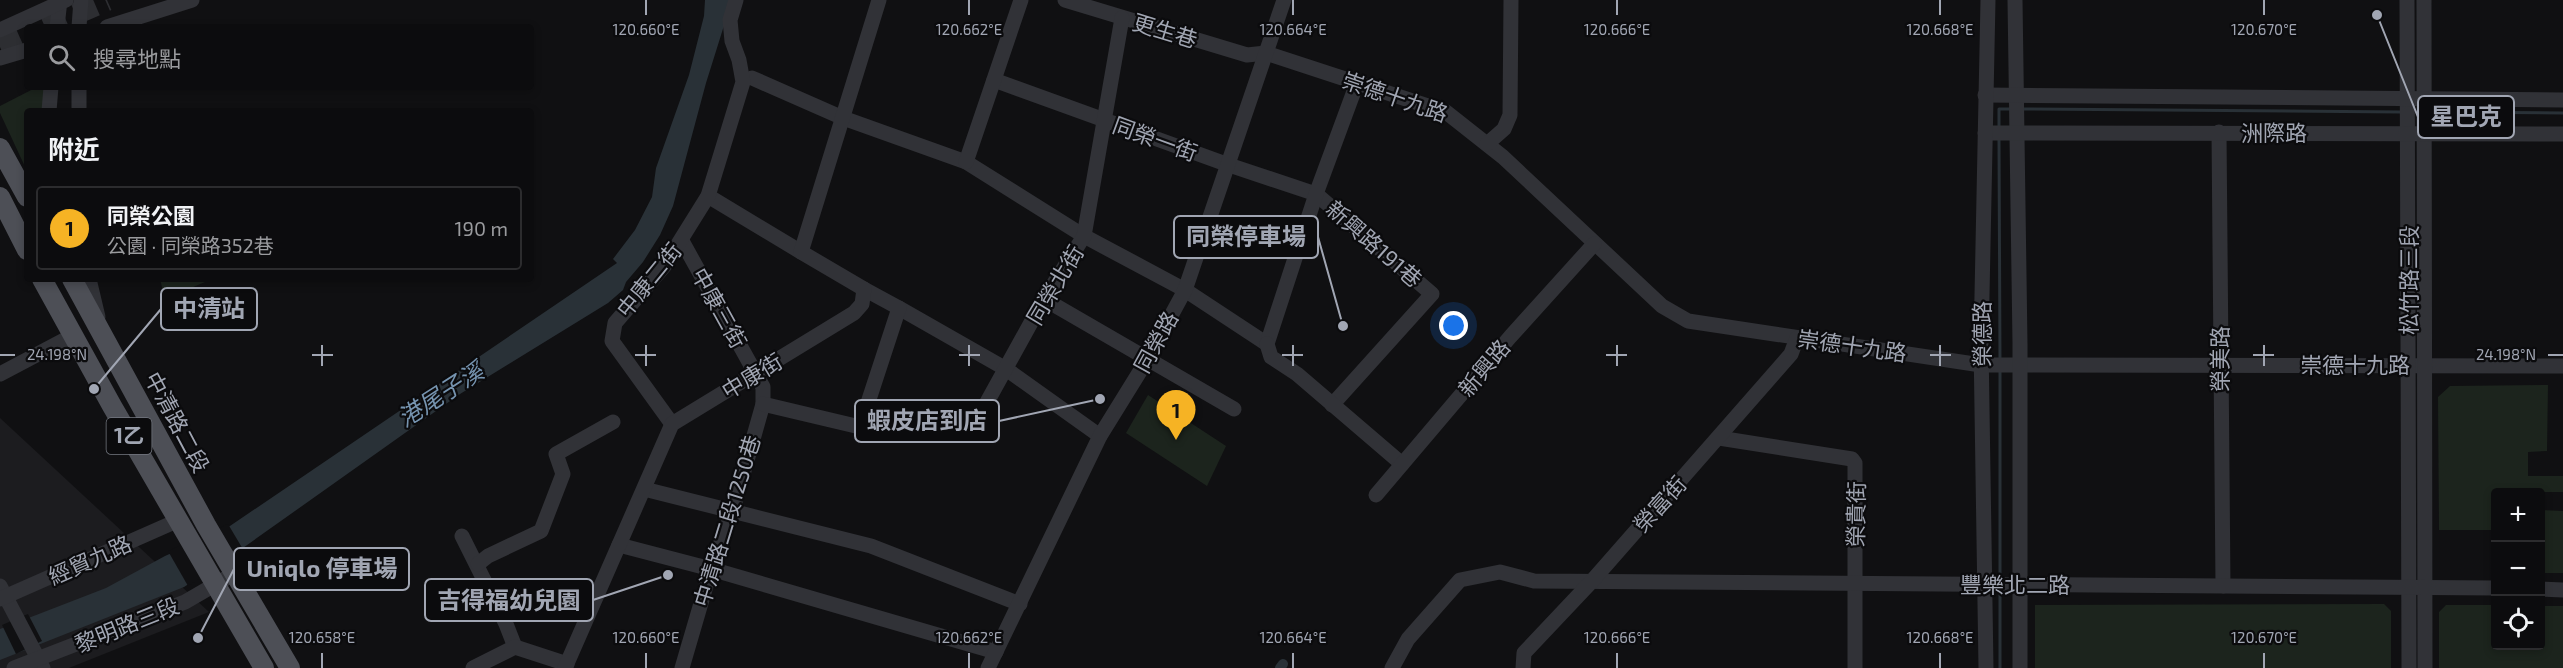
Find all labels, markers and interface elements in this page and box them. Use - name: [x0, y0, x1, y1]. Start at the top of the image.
- street label: 更生巷: [1130, 8, 1201, 52]
- text: 120.660°E: [613, 20, 679, 38]
- text: 120.662°E: [936, 20, 1002, 38]
- text: 120.664°E: [1259, 20, 1327, 38]
- text: 120.666°E: [1584, 20, 1650, 38]
- text: 120.668°E: [1907, 20, 1974, 38]
- text: 120.670°E: [2231, 20, 2297, 38]
- search box: [24, 24, 534, 90]
- icon: search: [45, 41, 78, 74]
- text: 搜尋地點: [93, 45, 181, 71]
- street label: 崇德十九路: [1339, 66, 1452, 126]
- callout: 星巴克: [2418, 96, 2514, 138]
- text: 星巴克: [2430, 101, 2502, 130]
- street label: 同榮一街: [1110, 111, 1201, 165]
- street label: 洲際路: [2241, 119, 2307, 145]
- text: 附近: [48, 133, 100, 164]
- street label: 新興路191巷: [1322, 195, 1428, 292]
- text: 同榮公園: [107, 202, 195, 228]
- text: 1: [65, 216, 74, 240]
- text: 190 m: [455, 216, 508, 240]
- callout: 同榮停車場: [1174, 216, 1318, 258]
- text: 同榮停車場: [1186, 221, 1306, 250]
- street label: 松竹路三段: [2395, 225, 2421, 335]
- text: 公園 · 同榮路352巷: [107, 233, 274, 257]
- street label: 中康二街: [610, 237, 686, 322]
- street label: 同榮北街: [1020, 240, 1088, 329]
- street label: 中康三街: [687, 263, 753, 352]
- callout: 中清站: [161, 288, 257, 330]
- text: 中清站: [173, 293, 245, 322]
- street label: 榮德路: [1968, 301, 1994, 367]
- street label: 同榮路: [1128, 306, 1182, 377]
- your location: [1439, 311, 1468, 340]
- street label: 崇德十九路: [1796, 324, 1908, 366]
- street label: 榮美路: [2206, 326, 2232, 392]
- street label: 新興路: [1452, 334, 1514, 401]
- text: 24.198°N: [27, 345, 87, 363]
- text: 24.198°N: [2476, 345, 2536, 363]
- street label: 中康街: [716, 347, 786, 403]
- street label: 崇德十九路: [2300, 351, 2410, 377]
- water label: 港尾子溪: [392, 354, 491, 432]
- street label: 中清路二段: [141, 367, 215, 476]
- pin: 1: [1156, 390, 1196, 440]
- callout: 蝦皮店到店: [855, 400, 999, 442]
- text: 蝦皮店到店: [867, 405, 987, 434]
- road number: 1乙: [106, 418, 152, 454]
- street label: 中清路二段1250巷: [688, 432, 765, 610]
- street label: 榮富街: [1628, 470, 1691, 537]
- street label: 榮貴街: [1841, 481, 1869, 547]
- map controls: [2491, 488, 2545, 650]
- button: +: [2491, 488, 2545, 542]
- street label: 經貿九路: [44, 529, 135, 589]
- button: −: [2491, 542, 2545, 596]
- callout: Uniqlo 停車場: [234, 548, 409, 590]
- text: Uniqlo 停車場: [247, 553, 397, 582]
- street label: 豐樂北二路: [1960, 571, 2070, 597]
- callout: 吉得福幼兒園: [425, 579, 593, 621]
- text: 吉得福幼兒園: [437, 585, 581, 614]
- street label: 黎明路三段: [71, 591, 182, 657]
- button: locate: [2491, 596, 2545, 650]
- text: 120.658°E: [289, 628, 355, 646]
- text: 120.660°E: [613, 628, 679, 646]
- text: 120.662°E: [936, 628, 1002, 646]
- text: 120.664°E: [1259, 628, 1327, 646]
- text: 120.666°E: [1584, 628, 1650, 646]
- text: 120.668°E: [1907, 628, 1974, 646]
- text: 120.670°E: [2231, 628, 2297, 646]

